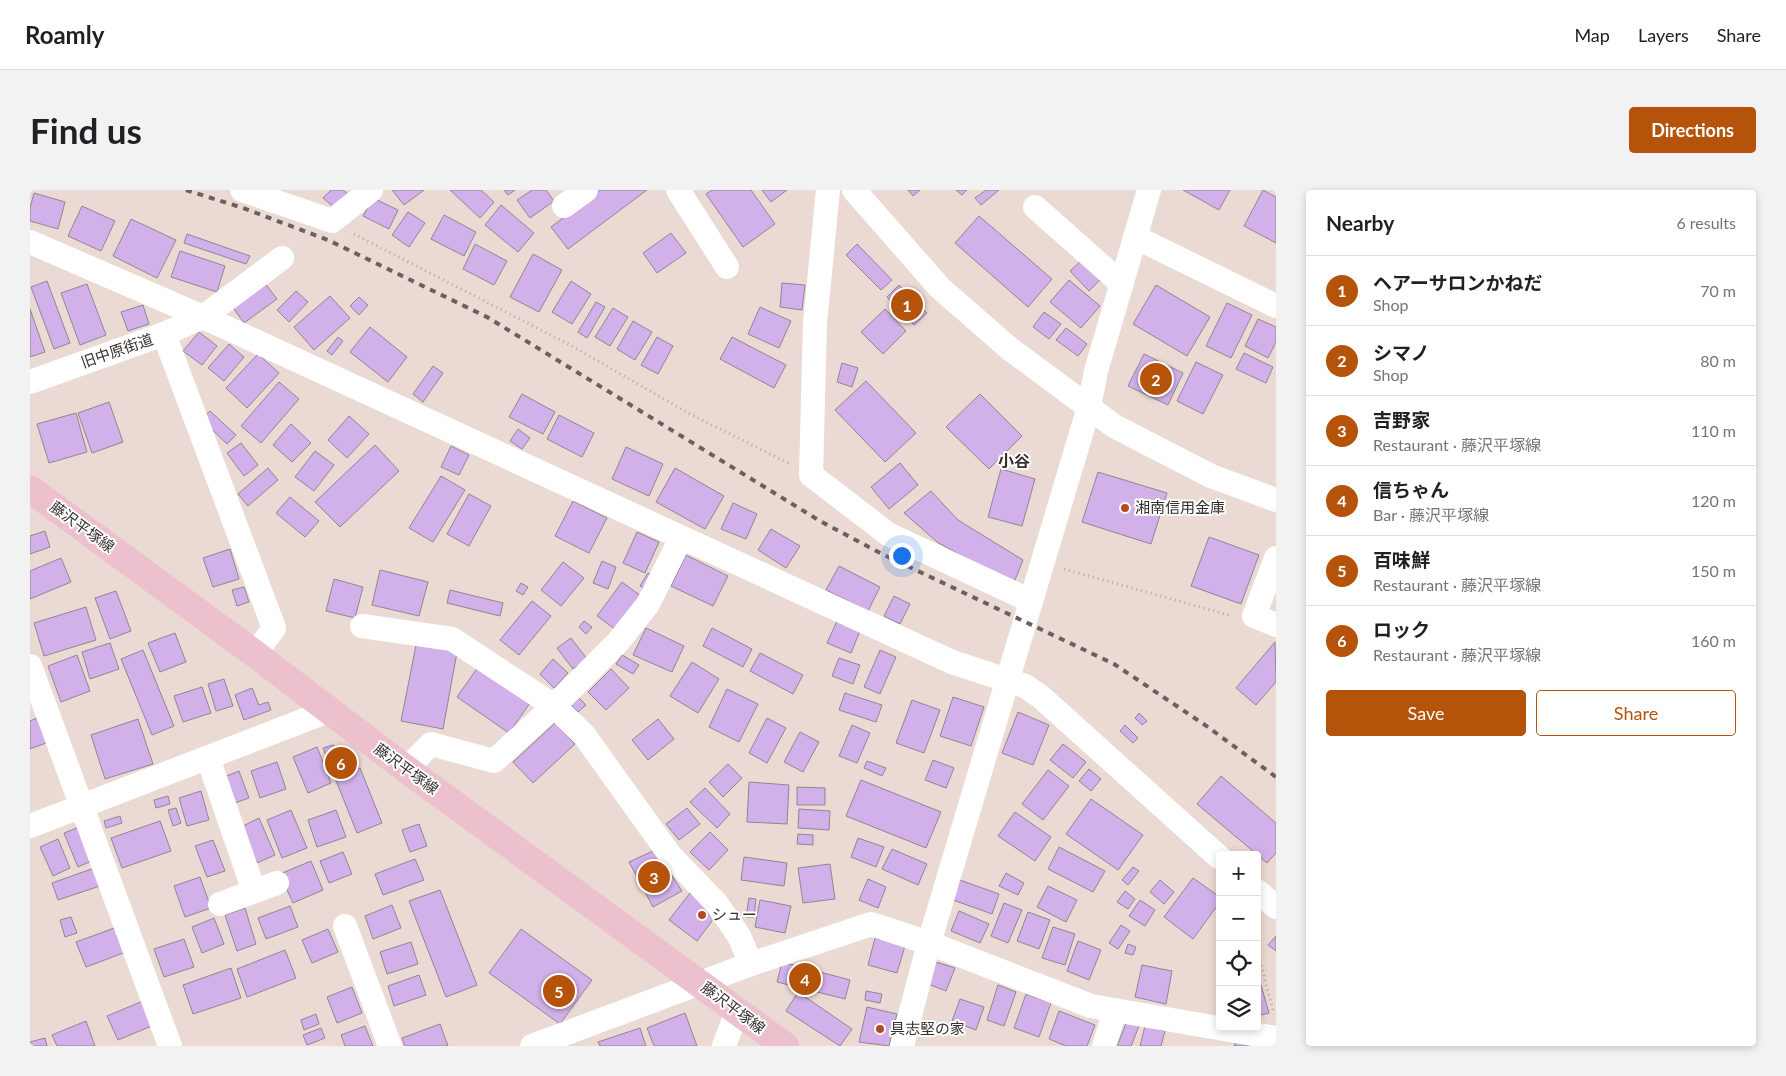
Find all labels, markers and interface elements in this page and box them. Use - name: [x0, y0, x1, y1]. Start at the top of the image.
- text: Roamly: [25, 20, 104, 49]
- text: Map: [1574, 24, 1610, 46]
- text: Layers: [1638, 24, 1689, 46]
- text: Share: [1717, 24, 1761, 46]
- button: Directions: [1629, 107, 1756, 153]
- text: Find us: [30, 109, 142, 151]
- text: Nearby: [1326, 210, 1394, 235]
- text: 6 results: [1676, 213, 1736, 232]
- text: ヘアーサロンかねだ: [1373, 271, 1542, 294]
- text: 1: [1337, 281, 1347, 300]
- text: 70 m: [1700, 281, 1736, 300]
- pin: 1: [891, 286, 923, 324]
- text: Shop: [1373, 295, 1409, 314]
- street label: 旧中原街道: [78, 329, 155, 371]
- text: シマノ: [1373, 341, 1429, 364]
- text: 2: [1337, 351, 1347, 370]
- text: 80 m: [1700, 351, 1736, 370]
- pin: 2: [1140, 360, 1172, 398]
- text: Shop: [1373, 365, 1409, 384]
- text: 吉野家: [1373, 408, 1430, 431]
- text: 3: [1337, 421, 1347, 440]
- text: 110 m: [1691, 421, 1736, 440]
- text: Restaurant · 藤沢平塚線: [1373, 435, 1541, 454]
- district label: 小谷: [998, 451, 1030, 470]
- text: 信ちゃん: [1373, 478, 1449, 501]
- text: 4: [1337, 491, 1347, 510]
- text: 120 m: [1691, 491, 1736, 510]
- street label: 藤沢平塚線: [47, 497, 118, 556]
- place label: 湘南信用金庫: [1135, 498, 1225, 516]
- marker: 湘南信用金庫: [1119, 502, 1131, 514]
- text: Bar · 藤沢平塚線: [1373, 505, 1489, 524]
- your location: [889, 543, 915, 569]
- text: 百味鮮: [1373, 548, 1430, 571]
- text: 5: [1337, 561, 1347, 580]
- text: 150 m: [1691, 561, 1736, 580]
- text: Restaurant · 藤沢平塚線: [1373, 575, 1541, 594]
- text: ロック: [1373, 618, 1430, 641]
- text: 6: [1337, 631, 1347, 650]
- text: 160 m: [1691, 631, 1736, 650]
- text: Restaurant · 藤沢平塚線: [1373, 645, 1541, 664]
- button: Save: [1326, 690, 1526, 736]
- button: Share: [1536, 690, 1736, 736]
- street label: 藤沢平塚線: [371, 739, 442, 798]
- pin: 6: [325, 744, 357, 782]
- map controls: [1216, 851, 1261, 1031]
- button: +: [1216, 851, 1261, 896]
- pin: 3: [638, 858, 670, 896]
- button: −: [1216, 896, 1261, 941]
- place label: シュー: [712, 905, 757, 923]
- marker: シュー: [696, 909, 708, 921]
- button: locate: [1216, 941, 1261, 986]
- pin: 4: [789, 960, 821, 998]
- pin: 5: [543, 972, 575, 1010]
- street label: 藤沢平塚線: [698, 977, 769, 1037]
- button: layers: [1216, 986, 1261, 1031]
- place label: 具志堅の家: [890, 1019, 965, 1037]
- marker: 具志堅の家: [874, 1023, 886, 1035]

